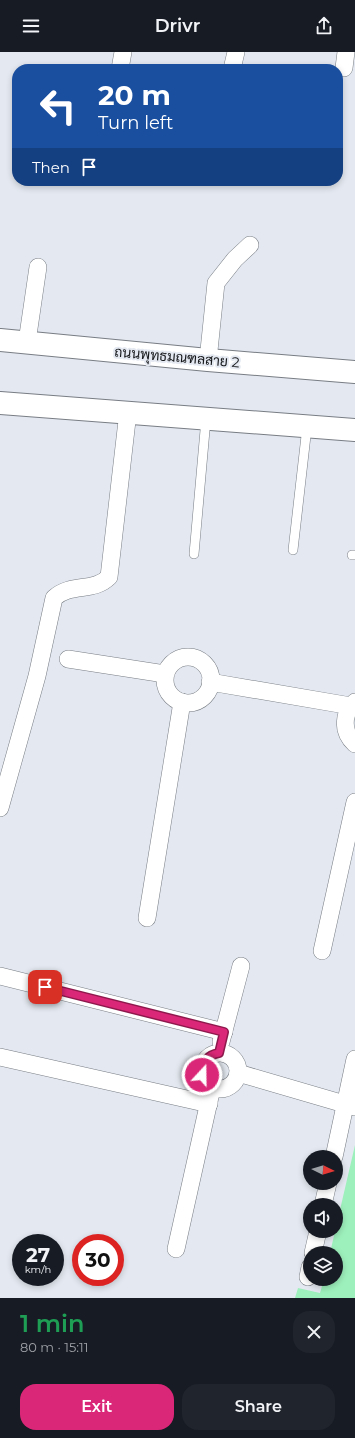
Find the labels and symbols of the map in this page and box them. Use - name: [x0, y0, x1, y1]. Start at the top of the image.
- street label: ถนนพุทธมณฑลสาย 2: [114, 343, 240, 372]
- pin: [28, 970, 62, 1004]
- position arrow: [181, 1054, 223, 1096]
- north arrow: [303, 1150, 343, 1190]
- speed limit sign: 30: [72, 1234, 124, 1286]

